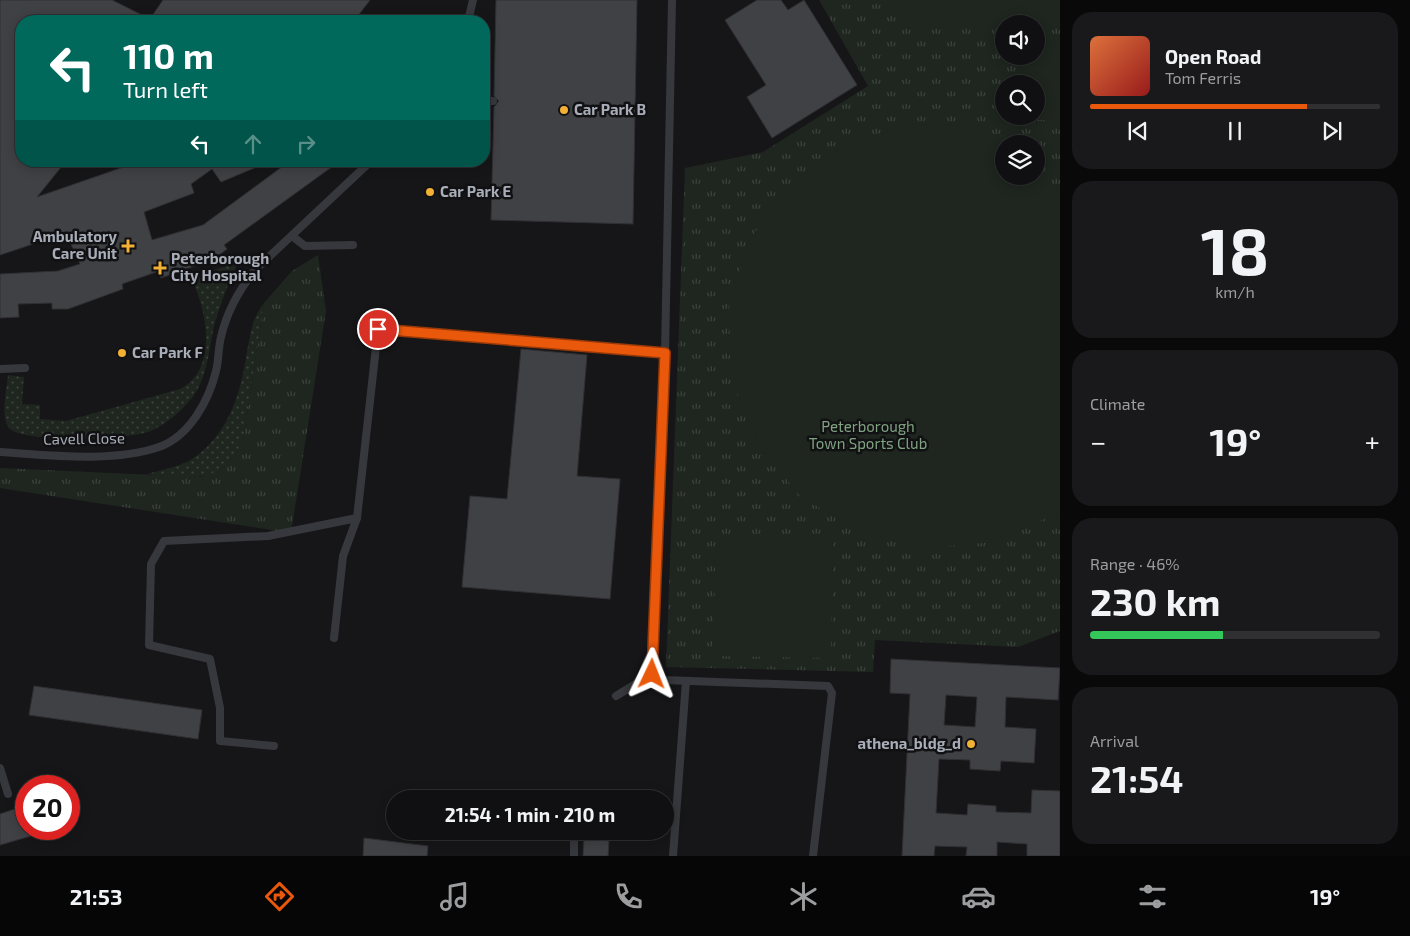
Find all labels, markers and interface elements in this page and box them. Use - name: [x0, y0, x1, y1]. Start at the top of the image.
- map controls: [995, 15, 1045, 185]
- button: sound: [995, 15, 1045, 65]
- text: 110 m: [123, 34, 214, 76]
- icon: left: [40, 35, 105, 100]
- text: Open Road: [1165, 45, 1261, 68]
- text: Tom Ferris: [1165, 68, 1241, 87]
- button: search: [995, 75, 1045, 125]
- text: Turn left: [123, 76, 208, 102]
- place label: Car Park B: [574, 100, 646, 118]
- marker: Car Park B: [558, 104, 570, 116]
- icon: previous: [1124, 117, 1152, 145]
- icon: pause: [1221, 117, 1249, 145]
- icon: next: [1318, 117, 1346, 145]
- icon: left: [186, 130, 214, 158]
- icon: ahead: [239, 130, 267, 158]
- icon: right: [292, 130, 320, 158]
- button: layers: [995, 135, 1045, 185]
- place label: Car Park E: [440, 182, 511, 200]
- marker: Car Park E: [424, 186, 436, 198]
- text: 18: [1201, 210, 1269, 288]
- place label: Ambulatory Care Unit: [33, 227, 118, 262]
- marker: Ambulatory Care Unit: [121, 239, 135, 253]
- place label: Peterborough City Hospital: [171, 249, 269, 285]
- marker: Peterborough City Hospital: [153, 261, 167, 275]
- text: km/h: [1215, 282, 1255, 301]
- pin: [357, 308, 399, 350]
- icon: arrive: [364, 315, 392, 343]
- place label: Car Park F: [132, 343, 203, 361]
- marker: Car Park F: [116, 347, 128, 359]
- text: Climate: [1090, 394, 1145, 413]
- park label: Peterborough Town Sports Club: [809, 417, 927, 452]
- text: 19°: [1210, 418, 1261, 464]
- text: −: [1090, 424, 1106, 458]
- text: +: [1365, 424, 1380, 458]
- street label: Cavell Close: [43, 428, 125, 448]
- text: Range · 46%: [1090, 554, 1180, 573]
- text: 230 km: [1090, 578, 1221, 624]
- position arrow: [625, 647, 677, 699]
- text: Arrival: [1090, 731, 1139, 750]
- place label: athena_bldg_d: [857, 734, 961, 752]
- marker: athena_bldg_d: [965, 738, 977, 750]
- text: 21:54: [1090, 755, 1183, 801]
- speed limit sign: 20: [15, 775, 80, 840]
- text: 21:54 · 1 min · 210 m: [445, 803, 615, 826]
- icon: directions: [262, 879, 297, 914]
- icon: music: [437, 879, 472, 914]
- icon: phone: [611, 879, 646, 914]
- icon: climate: [786, 879, 821, 914]
- icon: car: [961, 879, 996, 914]
- icon: filters: [1135, 879, 1170, 914]
- text: 21:53: [70, 883, 122, 909]
- text: 19°: [1310, 883, 1340, 909]

